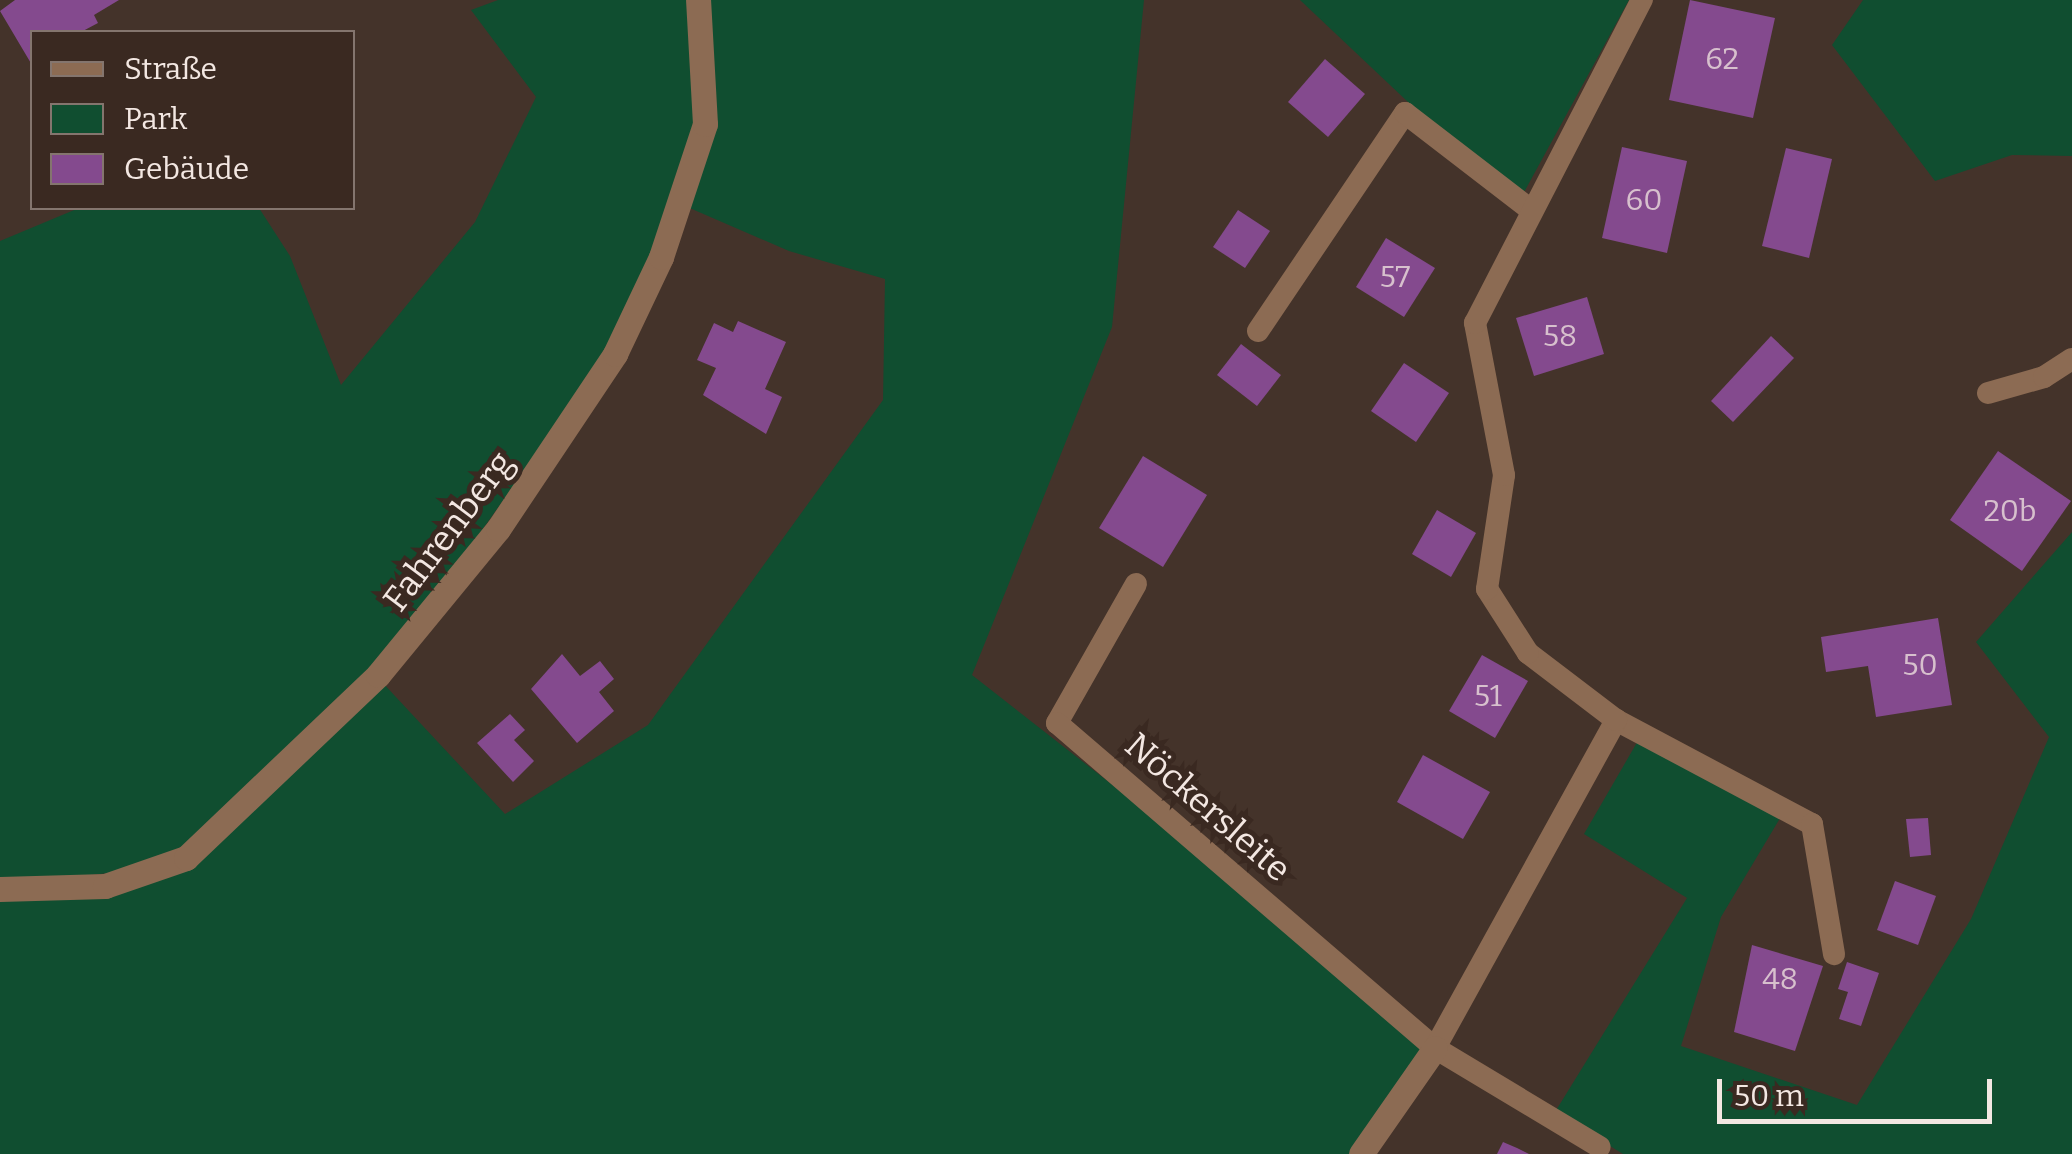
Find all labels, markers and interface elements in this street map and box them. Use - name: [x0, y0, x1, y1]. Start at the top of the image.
- legend: [30, 30, 355, 210]
- house number: 62: [1705, 41, 1739, 77]
- text: Straße: [124, 51, 217, 87]
- text: Park: [124, 101, 187, 137]
- text: Gebäude: [124, 151, 249, 187]
- house number: 60: [1626, 182, 1662, 218]
- house number: 57: [1380, 259, 1410, 295]
- house number: 58: [1543, 318, 1577, 354]
- street label: Fahrenberg: [374, 443, 522, 619]
- house number: 20b: [1984, 493, 2036, 529]
- house number: 50: [1902, 647, 1938, 683]
- house number: 51: [1474, 678, 1502, 714]
- street label: Nöckersleite: [1117, 724, 1299, 890]
- house number: 48: [1762, 961, 1798, 997]
- scale bar: [1722, 1059, 1997, 1121]
- text: 50 m: [1734, 1078, 1804, 1114]

